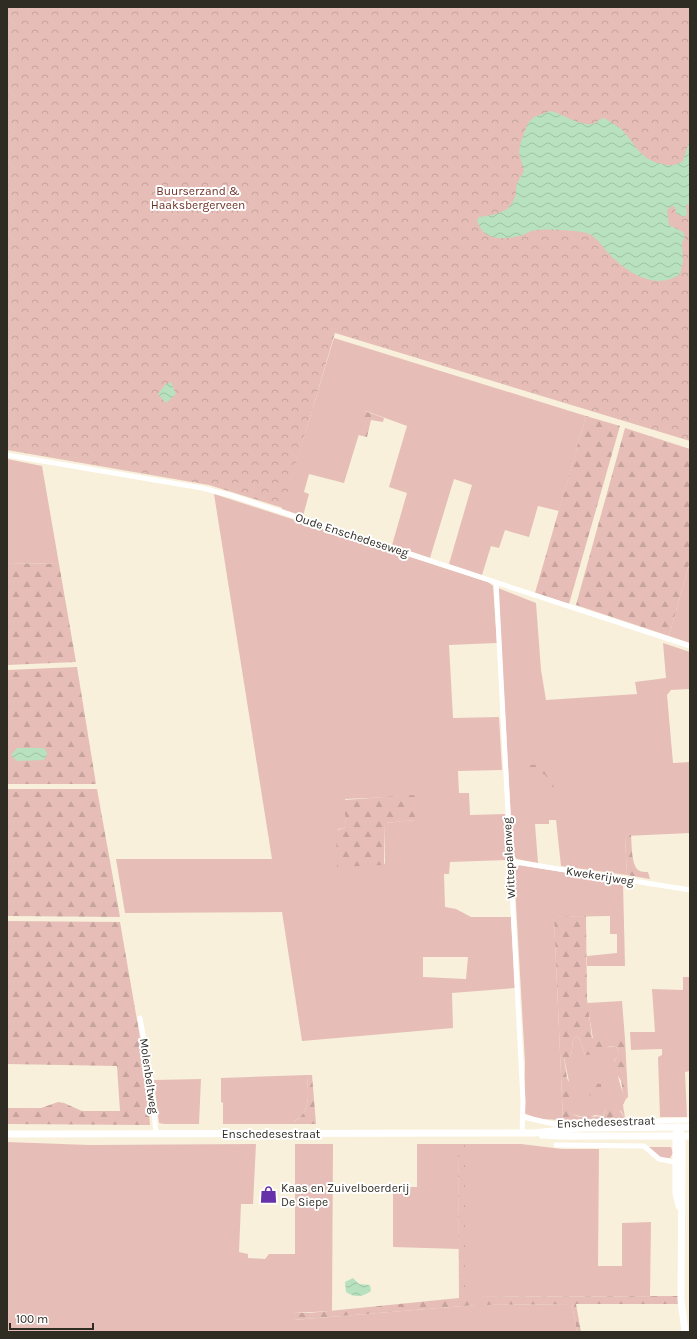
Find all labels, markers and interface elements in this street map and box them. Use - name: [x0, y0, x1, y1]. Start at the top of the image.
- park label: Buurserzand & Haaksbergerveen: [151, 184, 245, 212]
- street label: Oude Enschedeseweg: [294, 510, 411, 560]
- street label: Wittepalenweg: [500, 817, 518, 899]
- street label: Kwekerijweg: [565, 864, 635, 888]
- street label: Molenbeltweg: [137, 1037, 161, 1115]
- street label: Enschedesestraat: [557, 1113, 656, 1131]
- street label: Enschedesestraat: [222, 1127, 321, 1141]
- place label: Kaas en Zuivelboerderij De Siepe: [281, 1181, 410, 1209]
- shop icon: Kaas en Zuivelboerderij De Siepe: [258, 1185, 278, 1205]
- scale bar: [10, 1305, 93, 1331]
- text: 100 m: [16, 1312, 48, 1326]

